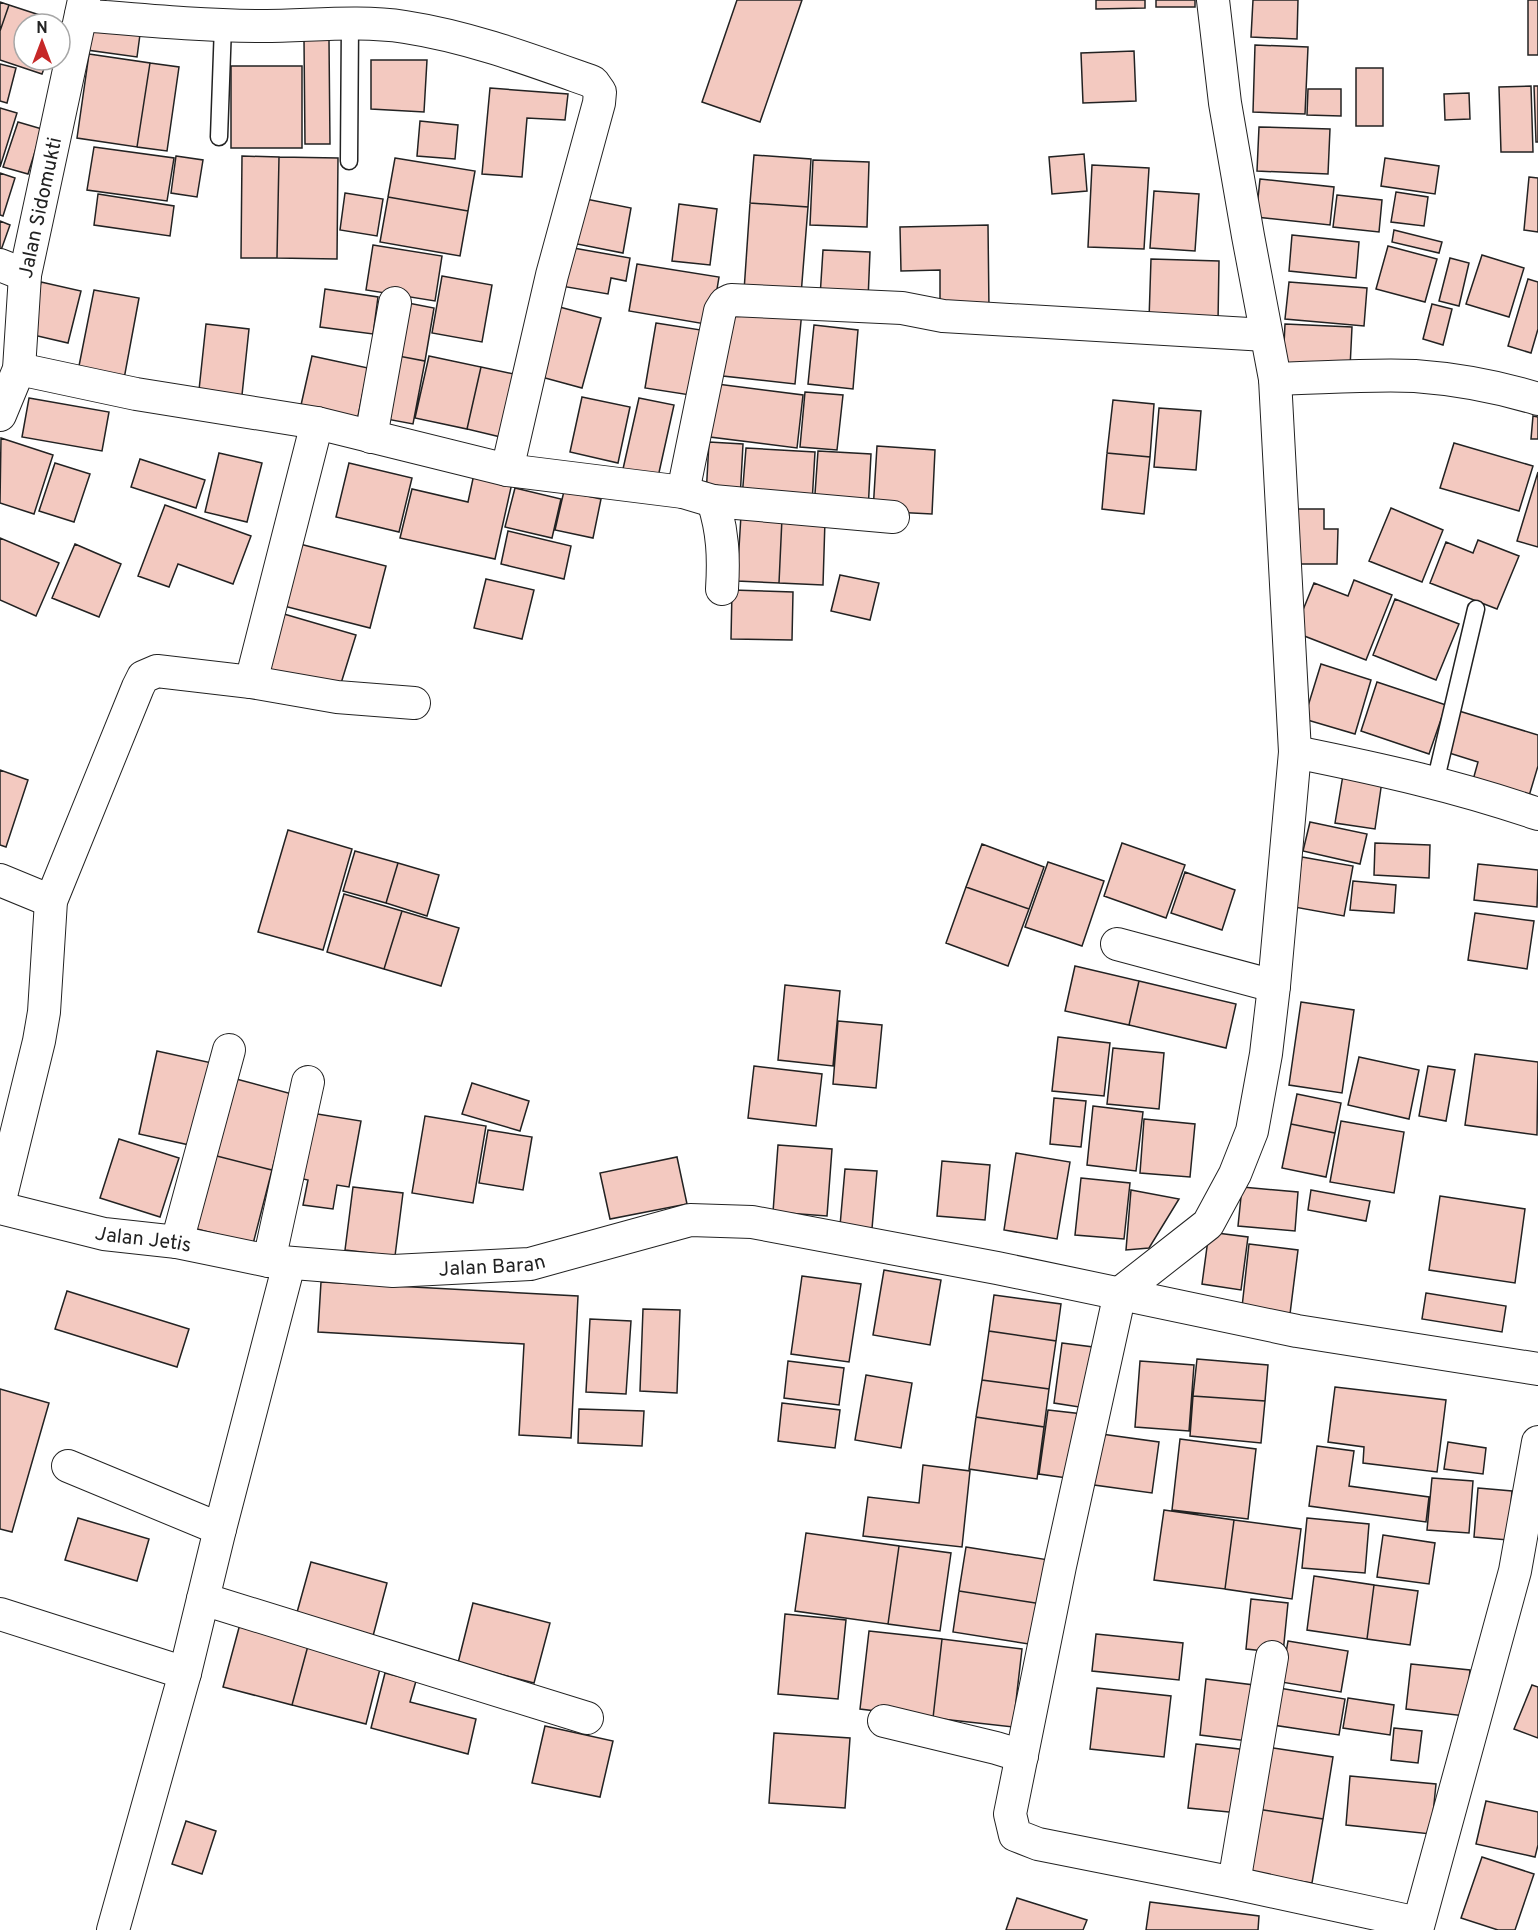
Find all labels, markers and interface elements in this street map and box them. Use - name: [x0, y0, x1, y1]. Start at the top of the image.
- north arrow: [12, 12, 72, 72]
- text: N: [36, 19, 48, 39]
- street label: Jalan Sidomukti: [14, 135, 69, 281]
- street label: Jalan Jetis: [92, 1221, 194, 1260]
- street label: Jalan Baran: [438, 1249, 549, 1284]

